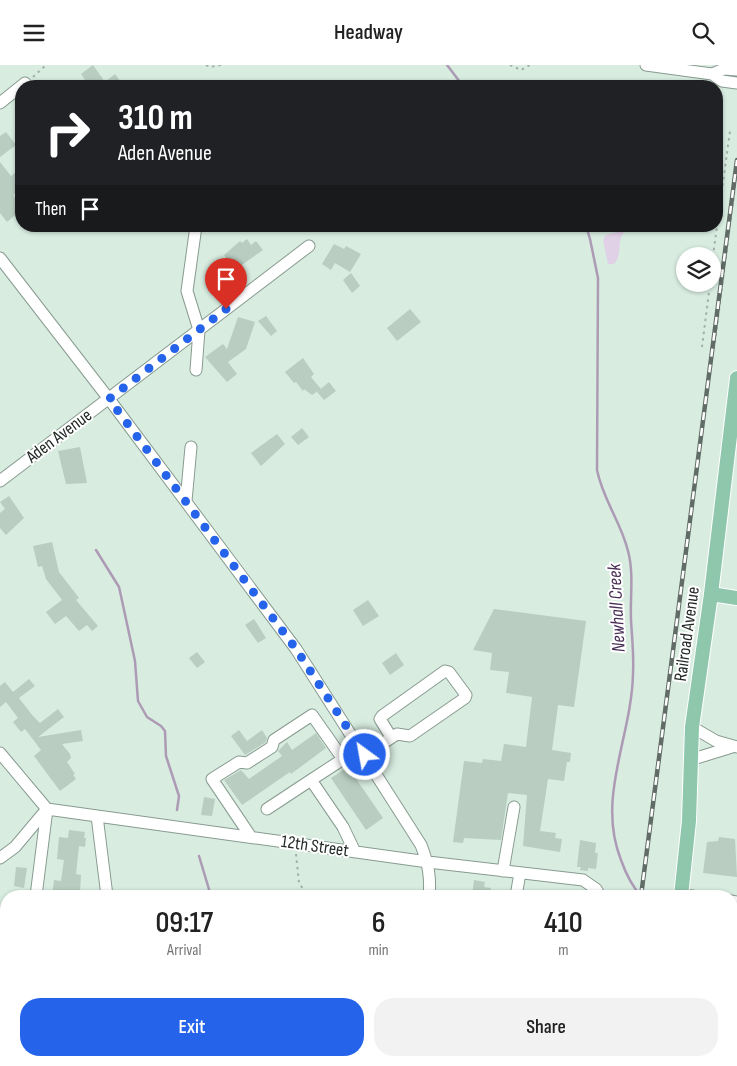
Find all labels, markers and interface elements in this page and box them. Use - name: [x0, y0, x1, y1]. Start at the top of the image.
- icon: menu: [20, 19, 48, 47]
- text: Headway: [334, 19, 403, 46]
- icon: search: [689, 19, 717, 47]
- text: 310 m: [118, 97, 193, 140]
- icon: right: [35, 100, 100, 165]
- text: Aden Avenue: [118, 140, 212, 167]
- icon: arrive: [76, 195, 104, 223]
- text: Then: [35, 198, 66, 221]
- map controls: [676, 247, 721, 292]
- button: layers: [676, 247, 721, 292]
- pin: [205, 258, 247, 309]
- icon: arrive: [212, 265, 240, 293]
- street label: Aden Avenue: [21, 405, 96, 468]
- water label: Newhall Creek: [603, 562, 631, 653]
- street label: Railroad Avenue: [670, 585, 704, 683]
- position arrow: [338, 728, 390, 780]
- street label: 12th Street: [280, 831, 351, 861]
- text: 09:17: [155, 905, 213, 941]
- text: 6: [372, 905, 385, 941]
- text: 410: [544, 905, 583, 941]
- text: Arrival: [167, 941, 201, 960]
- text: min: [369, 941, 389, 960]
- text: m: [558, 941, 568, 960]
- button: Exit: [20, 998, 364, 1056]
- button: Share: [374, 998, 718, 1056]

